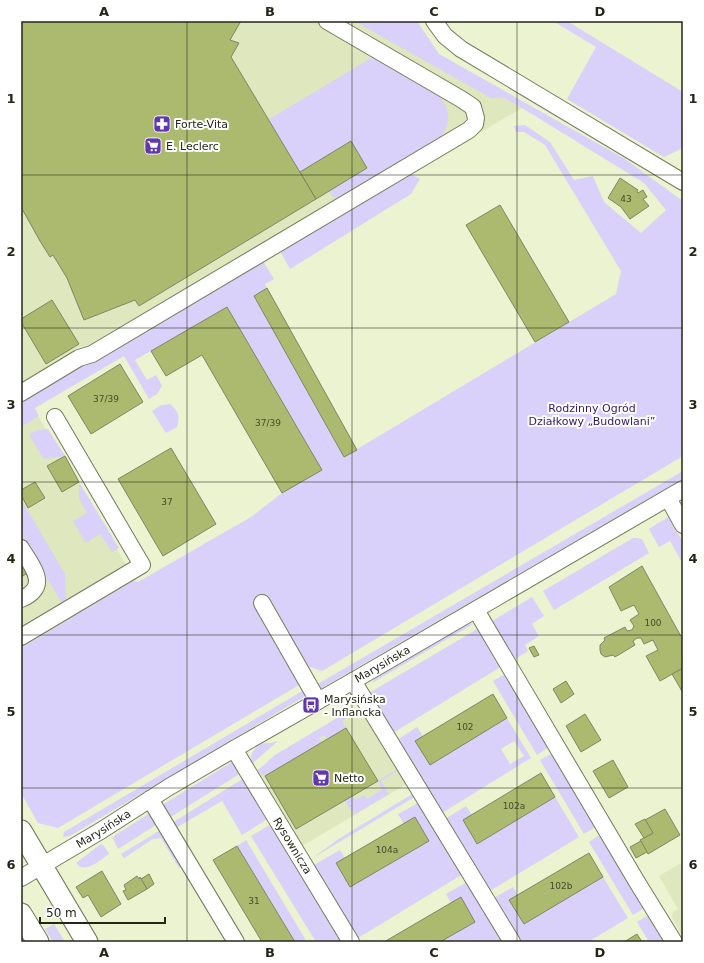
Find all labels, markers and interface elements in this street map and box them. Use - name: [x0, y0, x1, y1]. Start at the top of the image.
- text: A: [99, 4, 109, 19]
- text: B: [265, 4, 275, 19]
- text: C: [429, 4, 439, 19]
- text: D: [595, 4, 606, 19]
- text: 1: [6, 91, 16, 106]
- text: 1: [688, 91, 698, 106]
- pharmacy icon: Forte-Vita: [152, 114, 172, 134]
- place label: Forte-Vita: [175, 118, 228, 131]
- supermarket icon: E. Leclerc: [143, 136, 163, 156]
- place label: E. Leclerc: [166, 140, 219, 153]
- house number: 43: [620, 194, 632, 204]
- text: 2: [6, 244, 16, 259]
- text: 2: [688, 244, 698, 259]
- house number: 37/39: [93, 394, 119, 404]
- text: 3: [6, 397, 16, 412]
- text: 3: [688, 397, 698, 412]
- park label: Rodzinny Ogród Działkowy „Budowlani”: [529, 402, 655, 428]
- house number: 37/39: [255, 418, 281, 428]
- house number: 37: [161, 497, 173, 507]
- text: 4: [6, 551, 16, 566]
- text: 4: [688, 551, 698, 566]
- house number: 100: [644, 618, 662, 628]
- street label: Marysińska: [352, 643, 412, 685]
- place label: Marysińska - Inflancka: [324, 693, 386, 719]
- bus stop icon: Marysińska - Inflancka: [301, 695, 321, 715]
- text: 5: [6, 704, 16, 719]
- text: 5: [688, 704, 698, 719]
- house number: 102: [456, 722, 474, 732]
- supermarket icon: Netto: [311, 768, 331, 788]
- place label: Netto: [334, 772, 365, 785]
- house number: 102a: [503, 801, 525, 811]
- street label: Marysińska: [74, 807, 133, 850]
- street label: Rysownicza: [271, 815, 315, 876]
- house number: 104a: [376, 845, 398, 855]
- text: 6: [6, 857, 16, 872]
- text: 6: [688, 857, 698, 872]
- house number: 102b: [550, 881, 573, 891]
- house number: 31: [248, 896, 260, 906]
- scale bar: [40, 899, 165, 925]
- text: 50 m: [46, 906, 77, 920]
- text: A: [99, 945, 109, 960]
- text: B: [265, 945, 275, 960]
- text: C: [429, 945, 439, 960]
- text: D: [595, 945, 606, 960]

